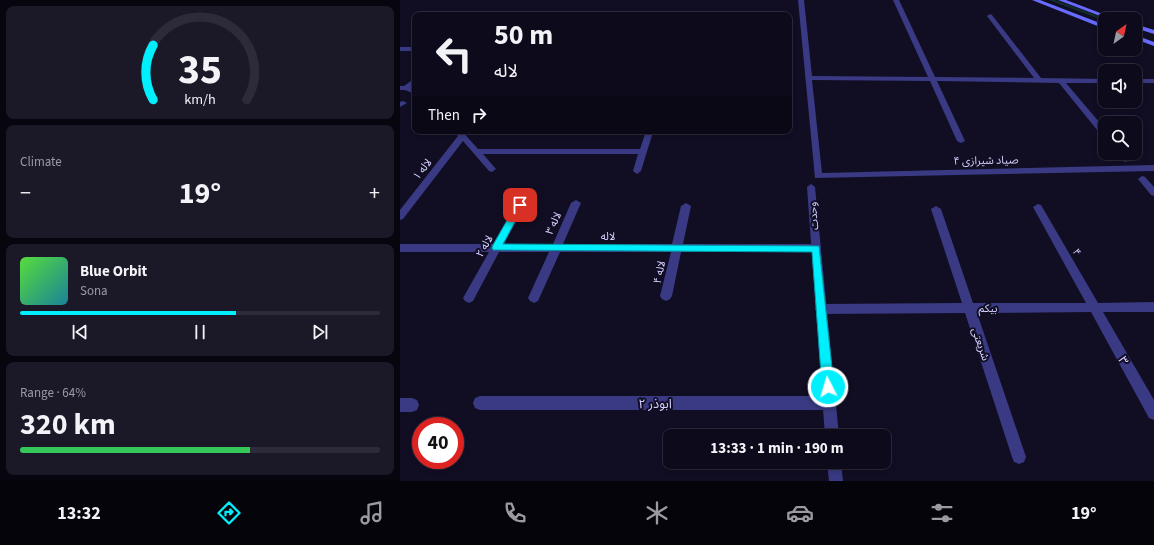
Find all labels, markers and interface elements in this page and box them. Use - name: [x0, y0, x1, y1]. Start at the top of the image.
- north arrow: [1098, 12, 1142, 56]
- map controls: [1098, 12, 1142, 160]
- text: 50 m: [494, 15, 553, 55]
- icon: left: [428, 28, 480, 80]
- text: 35: [178, 40, 222, 100]
- text: لاله: [494, 59, 518, 84]
- button: sound: [1098, 64, 1142, 108]
- text: km/h: [184, 89, 216, 110]
- icon: right: [468, 104, 490, 126]
- text: Then: [428, 105, 460, 126]
- button: search: [1098, 116, 1142, 160]
- street label: صیاد شیرازی ۴: [953, 152, 1019, 169]
- text: Climate: [20, 153, 62, 171]
- street label: لاله ۱: [409, 156, 435, 183]
- text: 19°: [179, 172, 221, 215]
- text: −: [20, 177, 31, 209]
- text: +: [369, 177, 380, 209]
- pin: [503, 188, 537, 222]
- icon: arrive: [509, 194, 531, 216]
- street label: وحدت: [805, 201, 822, 231]
- street label: لاله ۳: [542, 210, 565, 237]
- street label: لاله: [601, 229, 615, 244]
- street label: لاله ۲: [472, 233, 497, 260]
- street label: ۴: [1068, 246, 1085, 259]
- street label: لاله ۴: [650, 259, 669, 285]
- text: Blue Orbit: [80, 261, 147, 282]
- text: Sona: [80, 282, 108, 300]
- street label: بیکم: [979, 301, 997, 317]
- icon: previous: [69, 321, 91, 343]
- icon: pause: [189, 321, 211, 343]
- icon: next: [309, 321, 331, 343]
- street label: شریعتی: [968, 326, 993, 363]
- street label: ۳: [1113, 353, 1133, 368]
- position arrow: [807, 366, 849, 408]
- text: Range · 64%: [20, 384, 86, 402]
- street label: ابوذر ۲: [638, 395, 672, 413]
- text: 320 km: [20, 403, 116, 446]
- speed limit sign: 40: [412, 417, 464, 469]
- text: 13:33 · 1 min · 190 m: [710, 438, 844, 459]
- icon: directions: [215, 499, 243, 527]
- icon: music: [358, 499, 386, 527]
- icon: phone: [501, 499, 529, 527]
- icon: climate: [643, 499, 671, 527]
- icon: car: [786, 499, 814, 527]
- icon: filters: [928, 499, 956, 527]
- text: 13:32: [57, 501, 101, 526]
- text: 19°: [1071, 501, 1097, 526]

